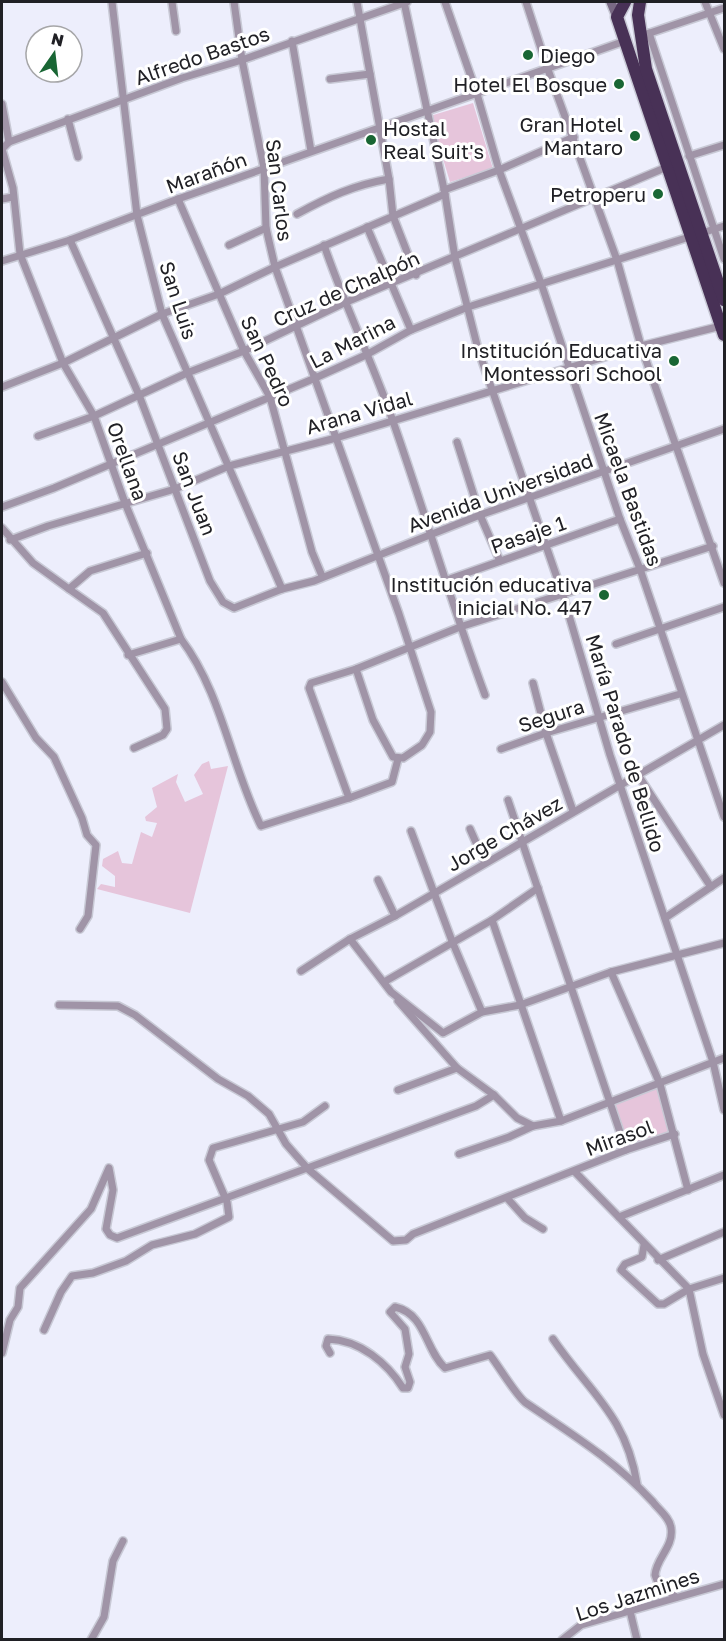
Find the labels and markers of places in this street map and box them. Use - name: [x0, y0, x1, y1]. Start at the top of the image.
- place label: Diego: [540, 43, 595, 67]
- marker: Diego: [521, 48, 535, 62]
- place label: Hotel El Bosque: [453, 72, 607, 96]
- marker: Hotel El Bosque: [612, 77, 626, 91]
- place label: Gran Hotel Mantaro: [520, 112, 623, 159]
- place label: Hostal Real Suit's: [383, 116, 484, 163]
- marker: Gran Hotel Mantaro: [628, 129, 642, 143]
- marker: Hostal Real Suit's: [364, 133, 378, 147]
- place label: Petroperu: [550, 182, 646, 206]
- marker: Petroperu: [651, 187, 665, 201]
- place label: Institución Educativa Montessori School: [460, 338, 662, 385]
- marker: Institución Educativa Montessori School: [667, 354, 681, 368]
- place label: Institución educativa inicial No. 447: [391, 572, 592, 619]
- marker: Institución educativa inicial No. 447: [597, 588, 611, 602]

